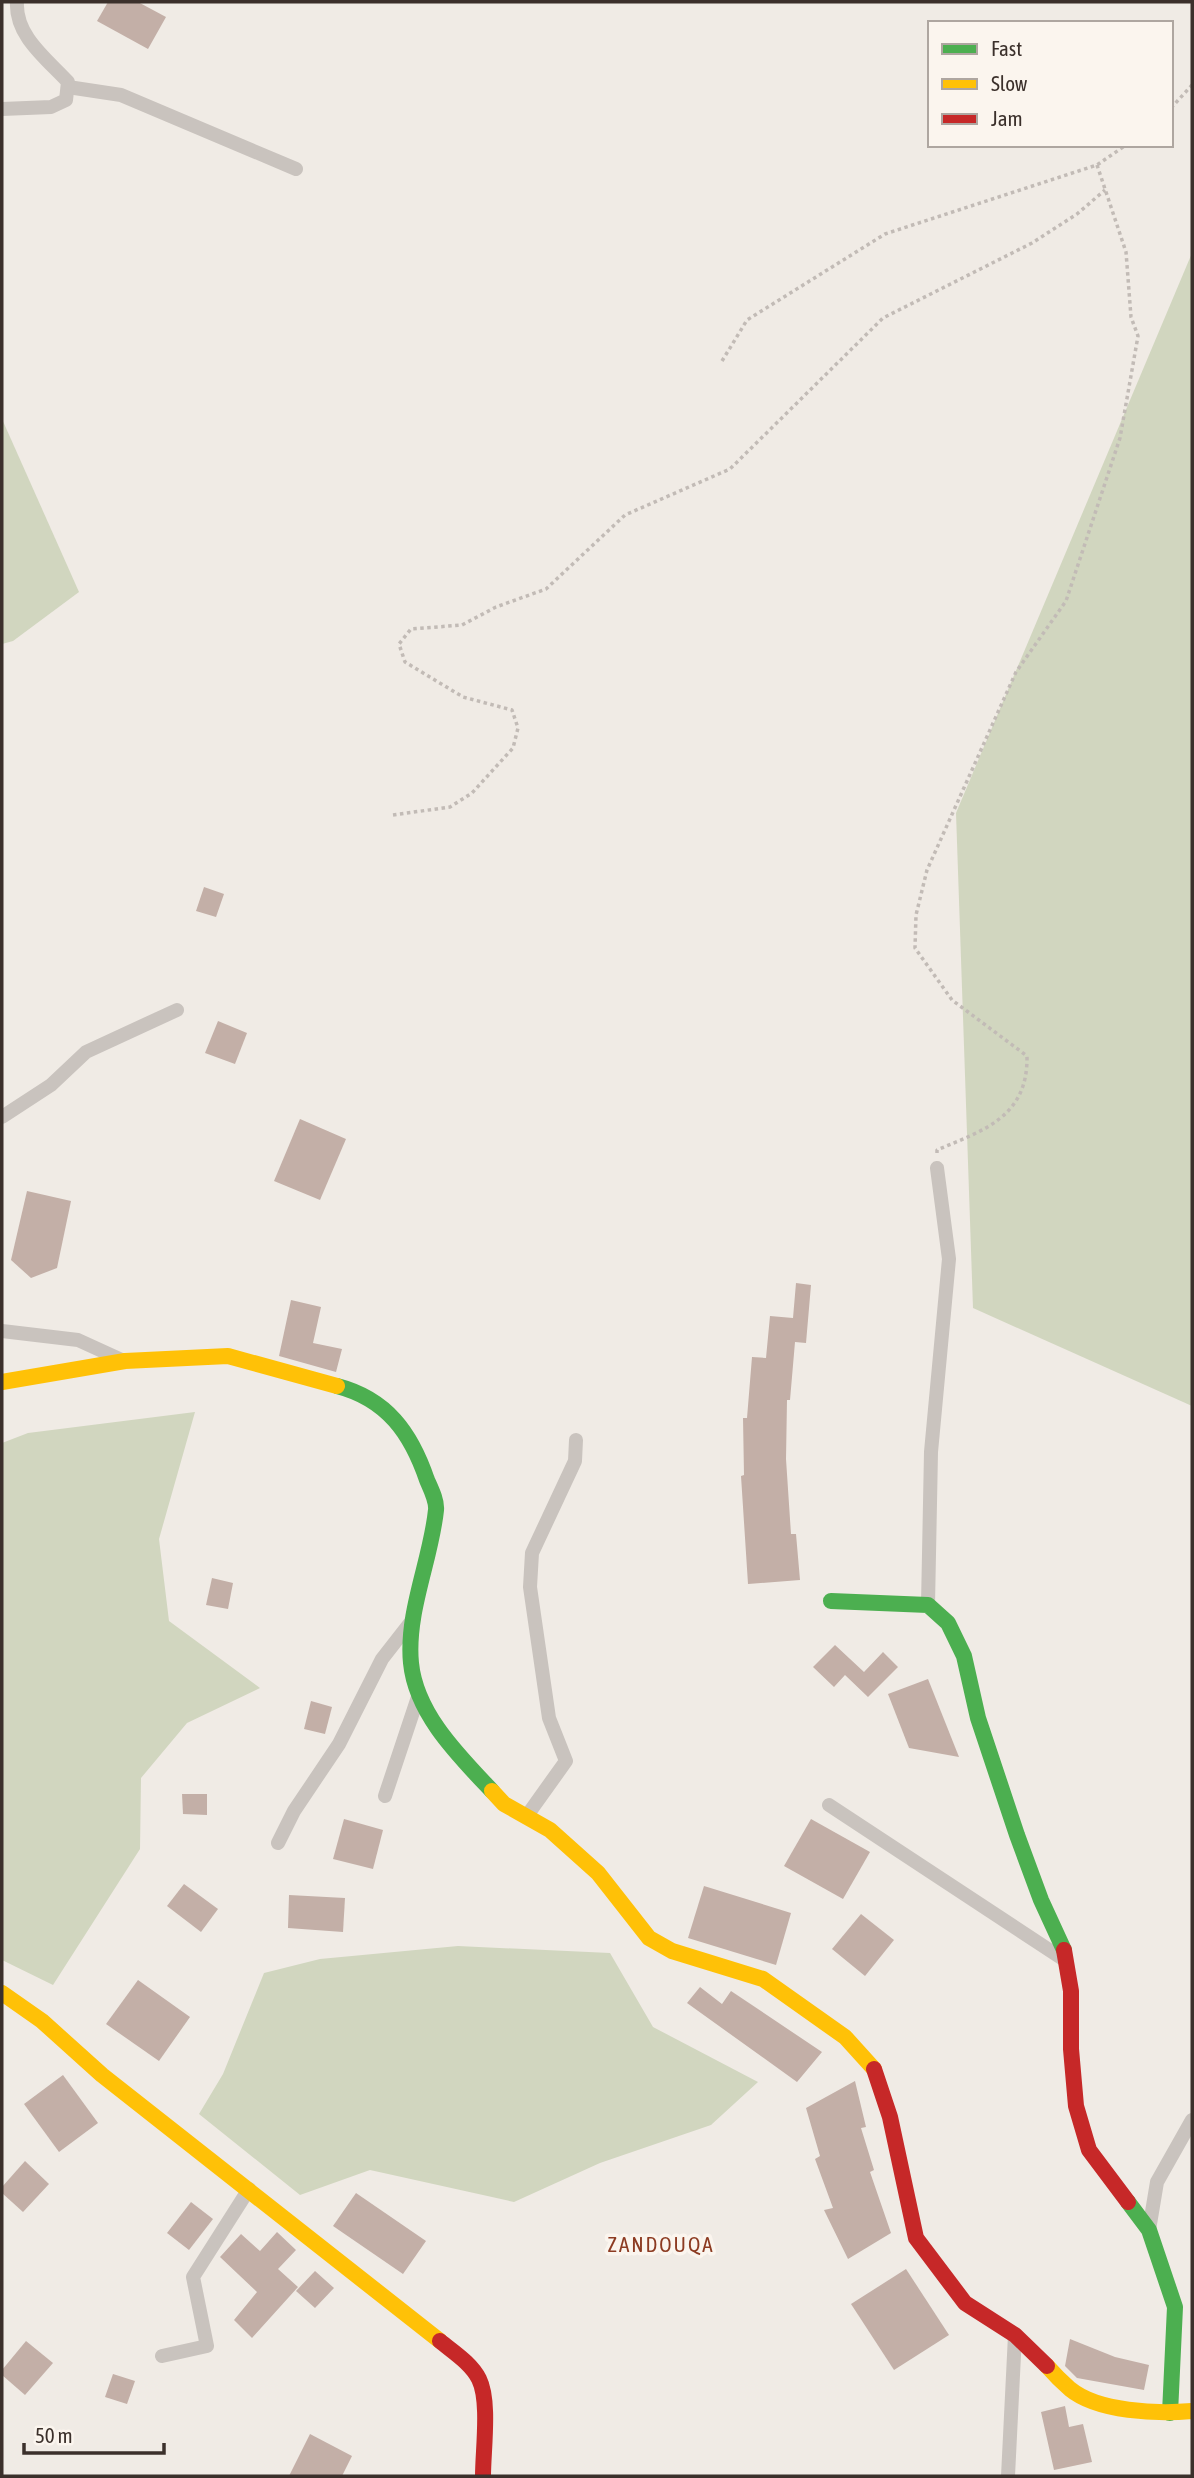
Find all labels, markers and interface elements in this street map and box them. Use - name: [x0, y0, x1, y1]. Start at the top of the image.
- legend: [928, 21, 1173, 147]
- text: Fast: [991, 36, 1022, 60]
- text: Slow: [991, 71, 1028, 95]
- text: Jam: [991, 106, 1023, 130]
- district label: ZANDOUQA: [607, 2232, 715, 2256]
- scale bar: [24, 2412, 164, 2456]
- text: 50 m: [35, 2423, 73, 2447]

